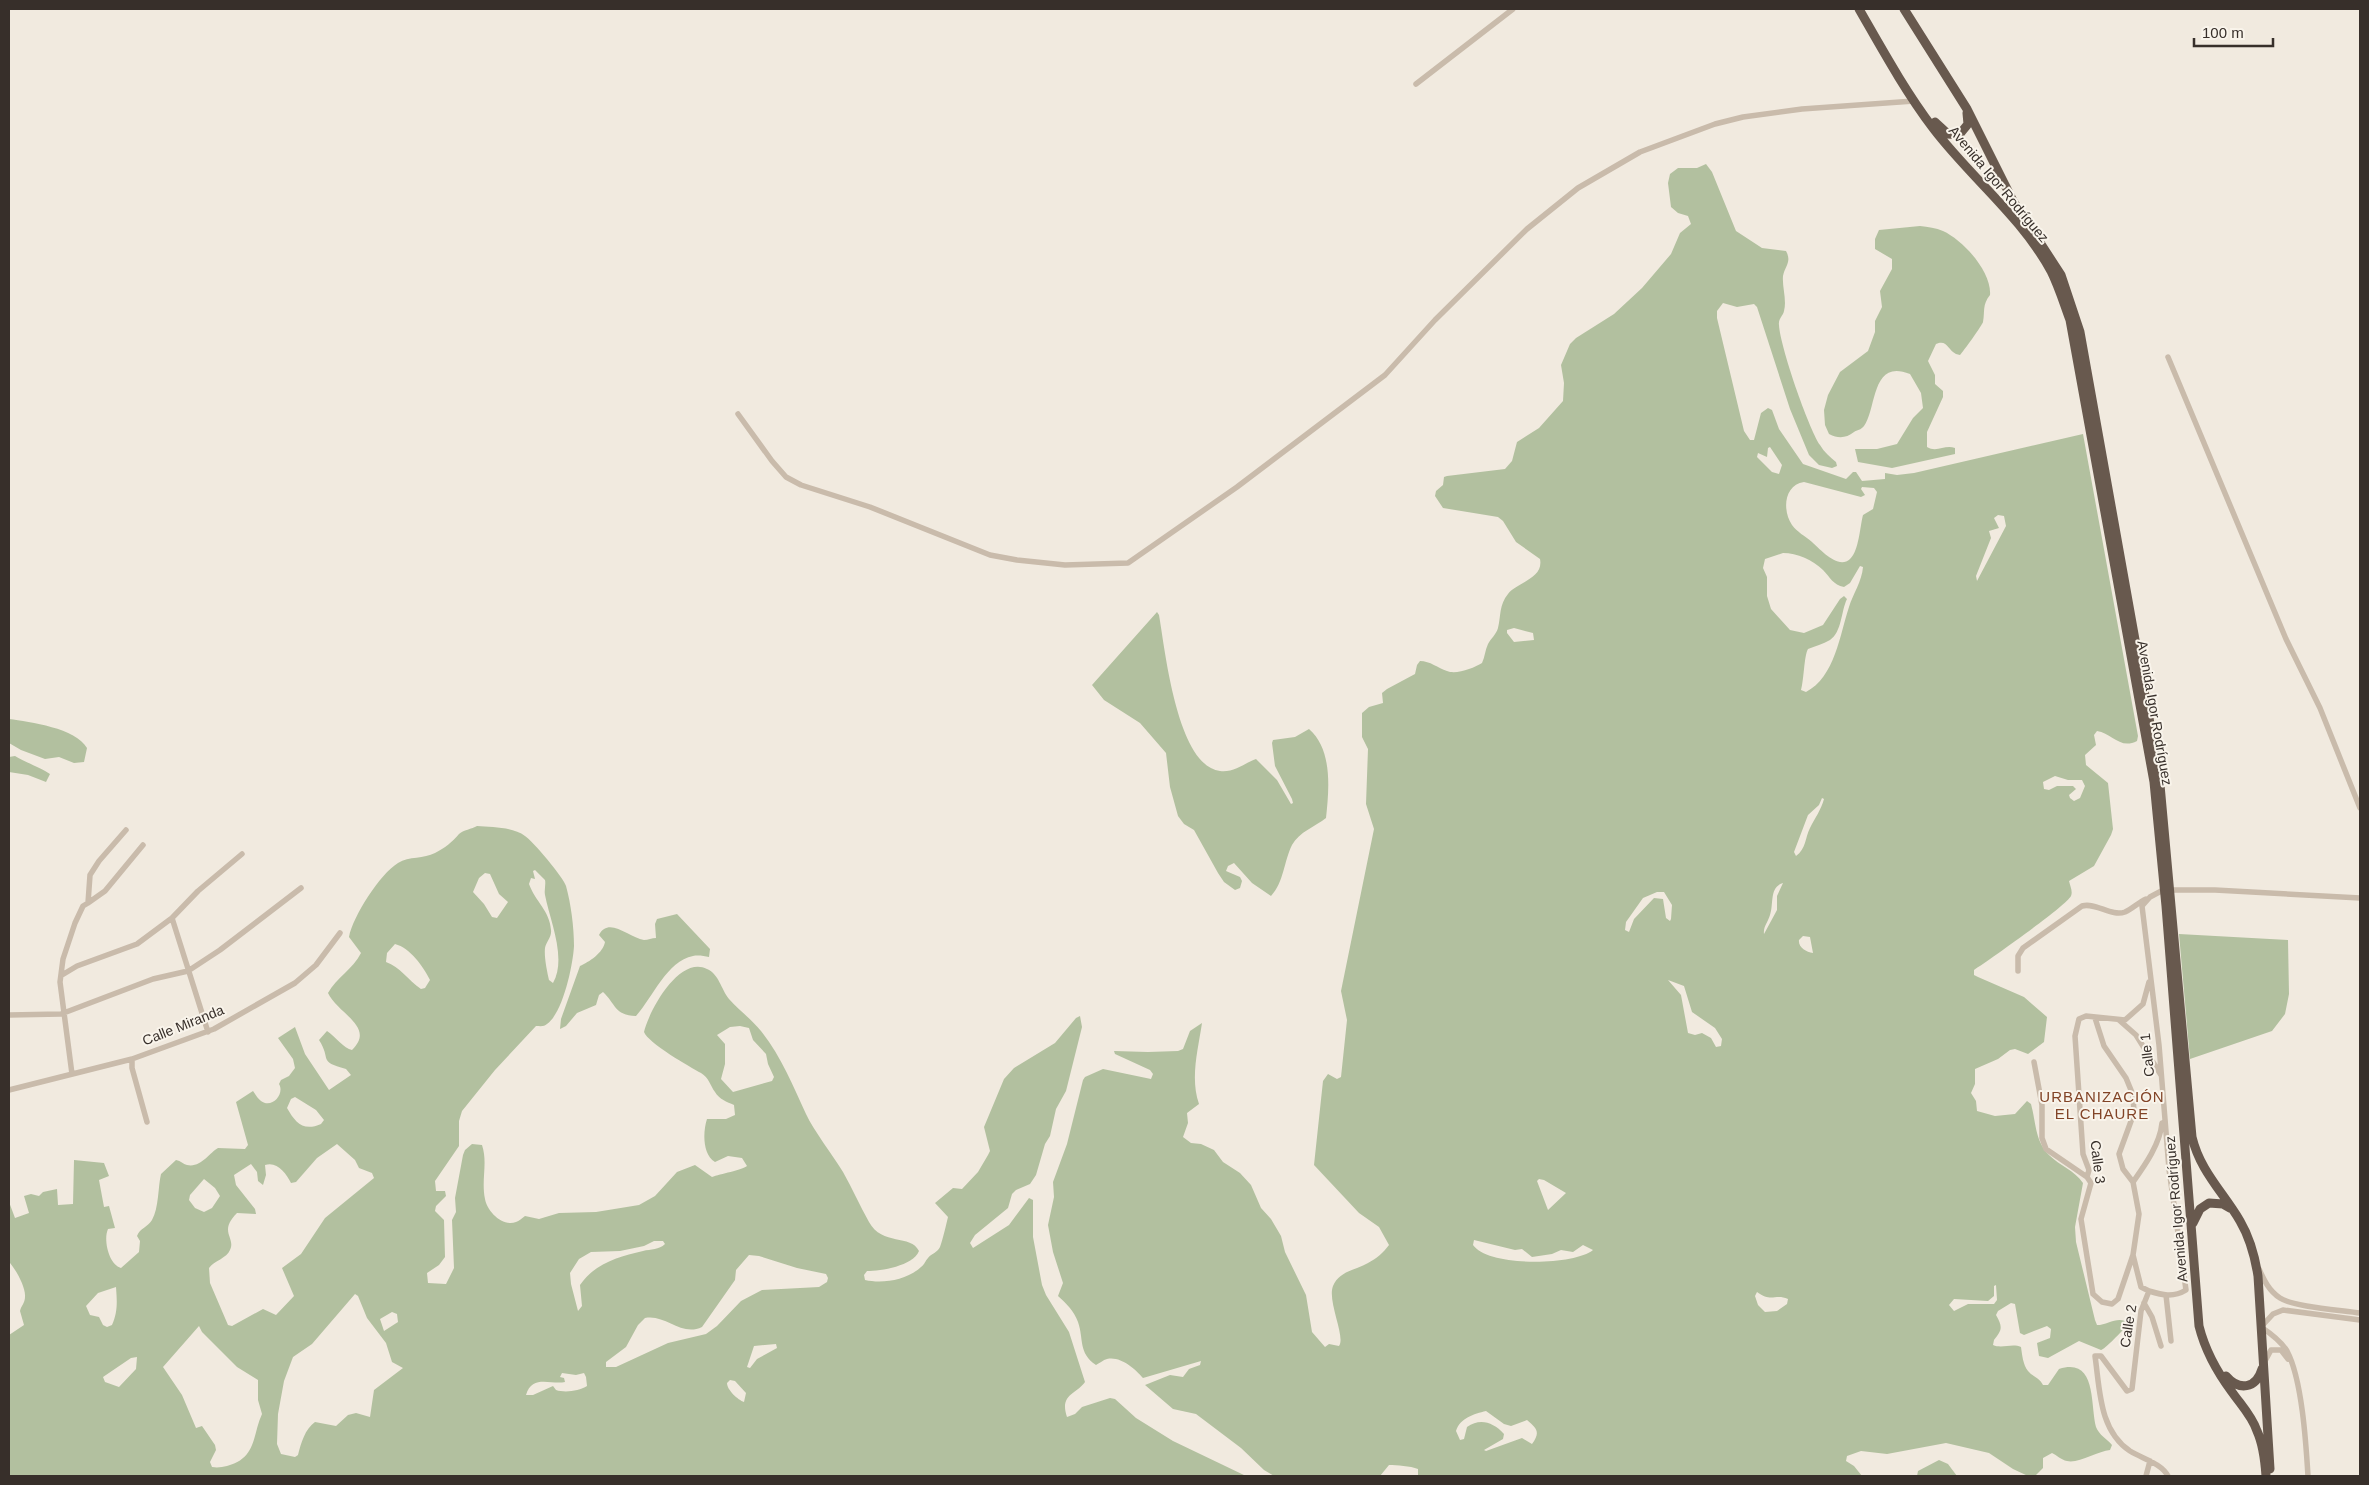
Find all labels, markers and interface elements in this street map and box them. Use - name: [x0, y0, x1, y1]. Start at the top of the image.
- scale bar: [2194, 15, 2273, 47]
- text: 100 m: [2202, 24, 2244, 41]
- street label: Avenida Igor Rodríguez: [1946, 123, 2052, 245]
- street label: Avenida Igor Rodríguez: [2134, 639, 2176, 787]
- street label: Calle Miranda: [140, 1001, 226, 1049]
- street label: Calle 1: [2137, 1032, 2157, 1078]
- district label: URBANIZACIÓN EL CHAURE: [2039, 1088, 2165, 1122]
- street label: Avenida Igor Rodríguez: [2162, 1135, 2190, 1283]
- street label: Calle 3: [2087, 1139, 2109, 1185]
- street label: Calle 2: [2117, 1303, 2139, 1349]

